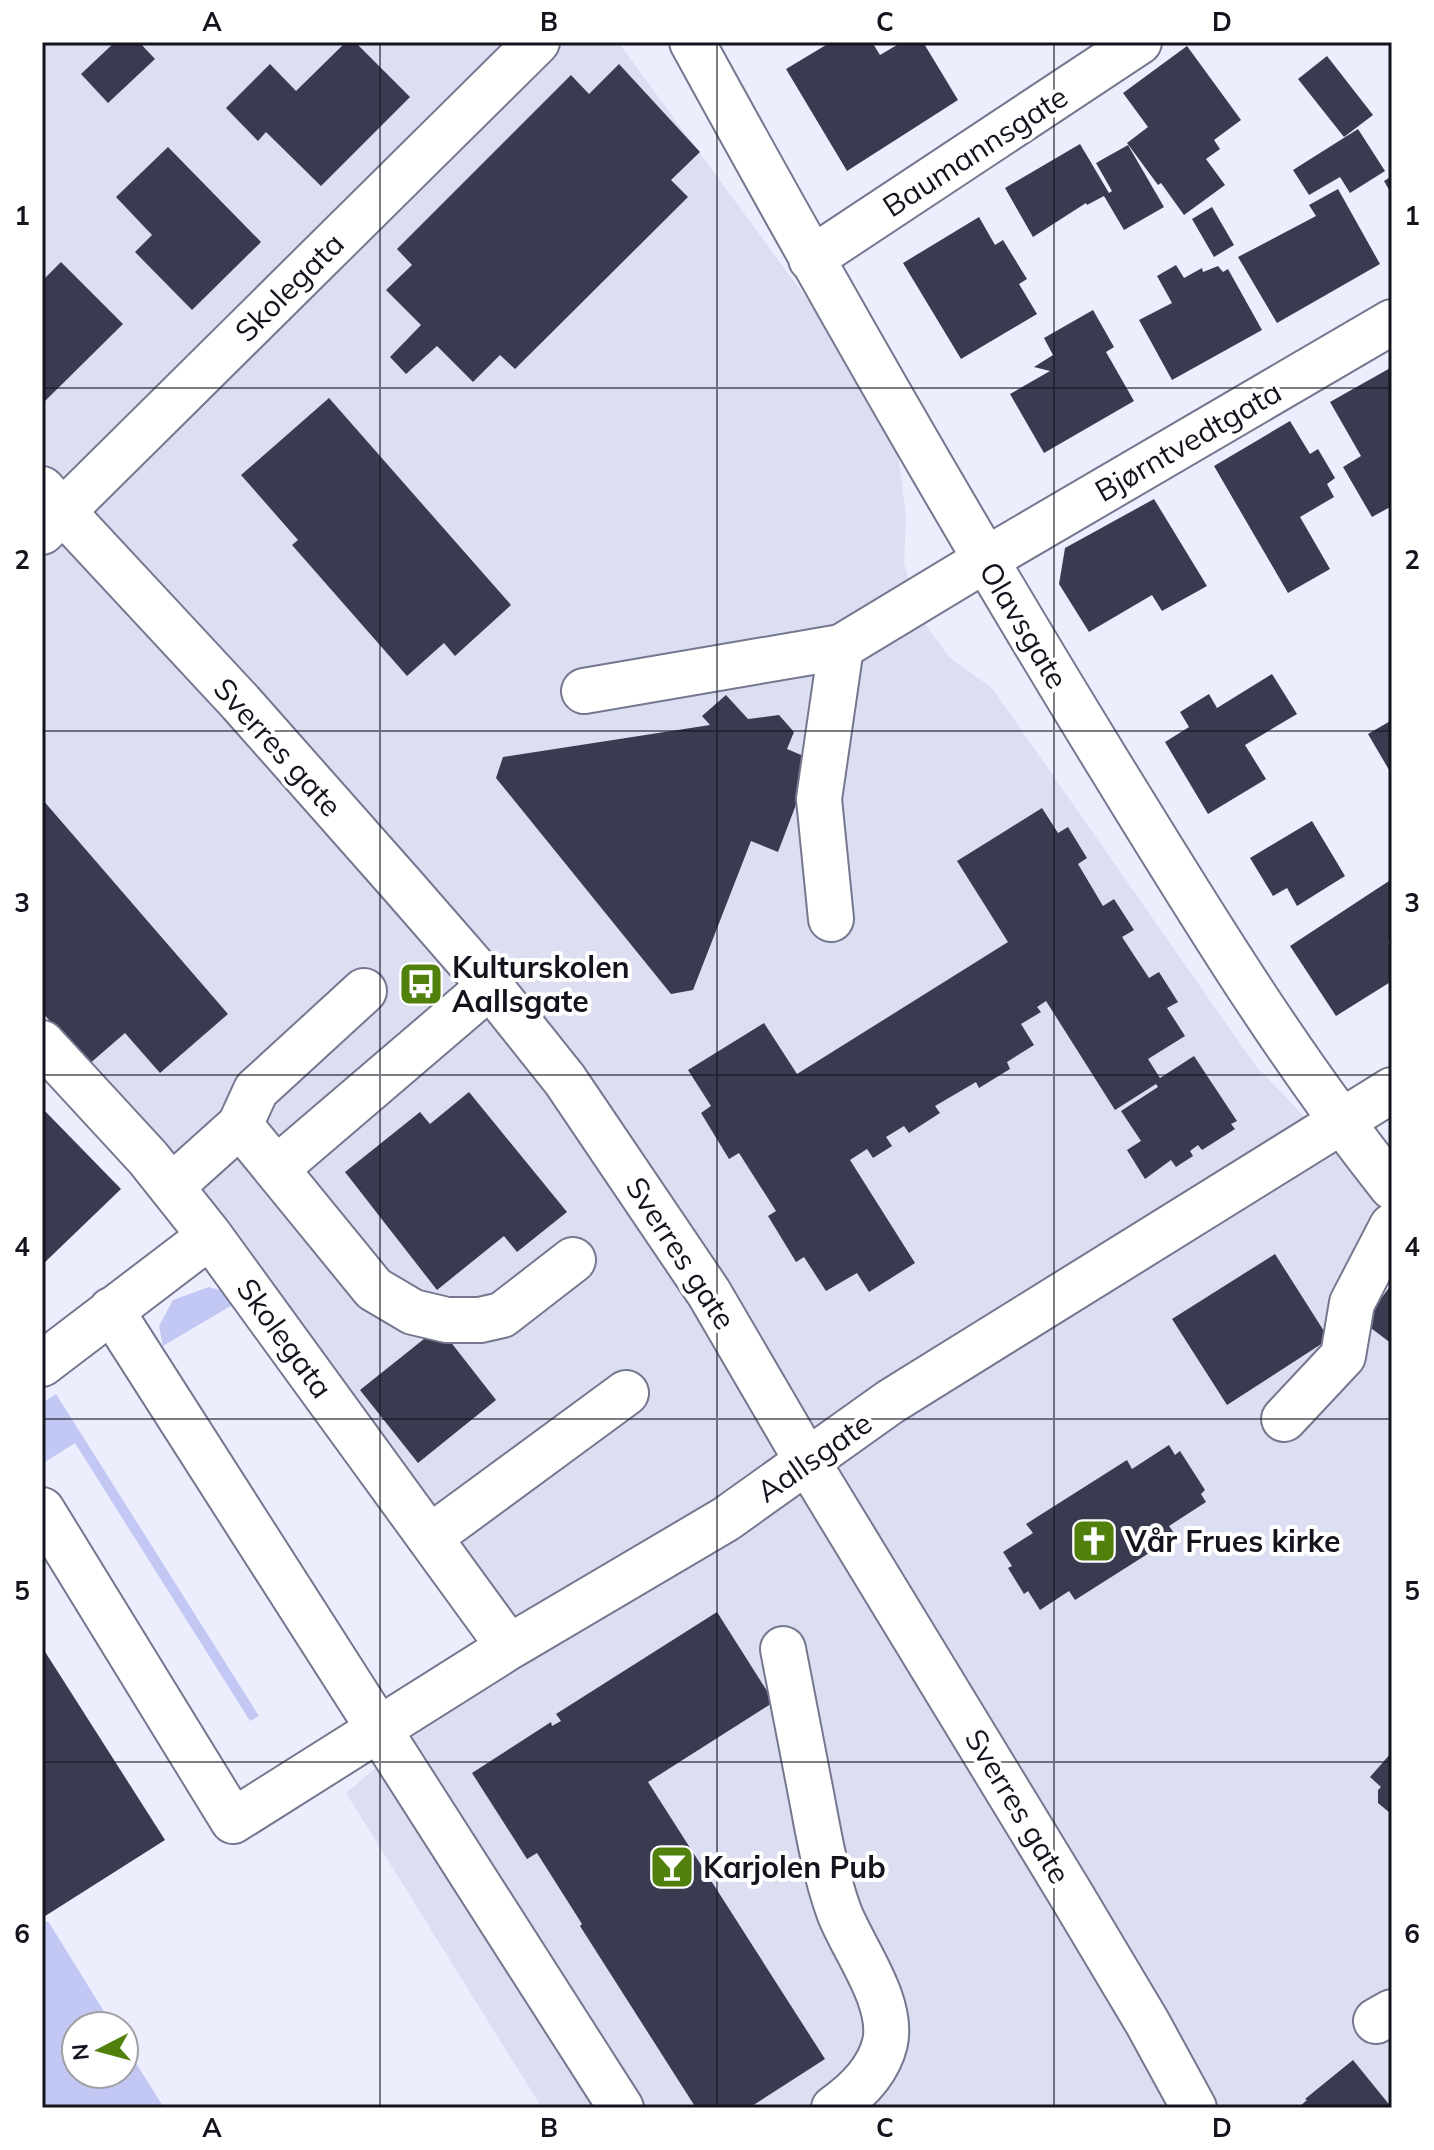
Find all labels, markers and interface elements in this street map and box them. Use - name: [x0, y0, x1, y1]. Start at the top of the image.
- text: A: [202, 5, 222, 38]
- text: B: [540, 5, 558, 38]
- text: C: [876, 5, 894, 38]
- text: D: [1212, 5, 1232, 38]
- street label: Baumannsgate: [875, 77, 1075, 225]
- text: 1: [14, 199, 30, 232]
- text: 1: [1404, 199, 1420, 232]
- street label: Skolegata: [226, 224, 352, 350]
- street label: Bjørntvedtgata: [1088, 372, 1288, 510]
- text: 2: [14, 543, 30, 576]
- text: 2: [1404, 543, 1420, 576]
- street label: Olavsgate: [971, 555, 1077, 695]
- street label: Sverres gate: [206, 670, 350, 824]
- text: 3: [14, 886, 30, 919]
- text: 3: [1404, 886, 1420, 919]
- place label: Kulturskolen Aallsgate: [452, 948, 630, 1020]
- bus stop icon: Kulturskolen Aallsgate: [397, 960, 445, 1008]
- street label: Sverres gate: [618, 1170, 744, 1336]
- text: 4: [14, 1230, 30, 1263]
- text: 4: [1404, 1230, 1420, 1263]
- street label: Skolegata: [229, 1271, 341, 1405]
- street label: Aallsgate: [749, 1404, 879, 1510]
- church icon: Vår Frues kirke: [1070, 1517, 1118, 1565]
- place label: Vår Frues kirke: [1124, 1522, 1340, 1560]
- text: 5: [14, 1574, 30, 1607]
- text: 5: [1404, 1574, 1420, 1607]
- street label: Sverres gate: [957, 1722, 1079, 1890]
- bar icon: Karjolen Pub: [648, 1843, 696, 1891]
- place label: Karjolen Pub: [703, 1848, 886, 1886]
- text: 6: [14, 1917, 30, 1950]
- text: 6: [1404, 1917, 1420, 1950]
- north arrow: [60, 2010, 140, 2090]
- text: N: [65, 2042, 95, 2062]
- text: A: [202, 2111, 222, 2144]
- text: B: [540, 2111, 558, 2144]
- text: C: [876, 2111, 894, 2144]
- text: D: [1212, 2111, 1232, 2144]

